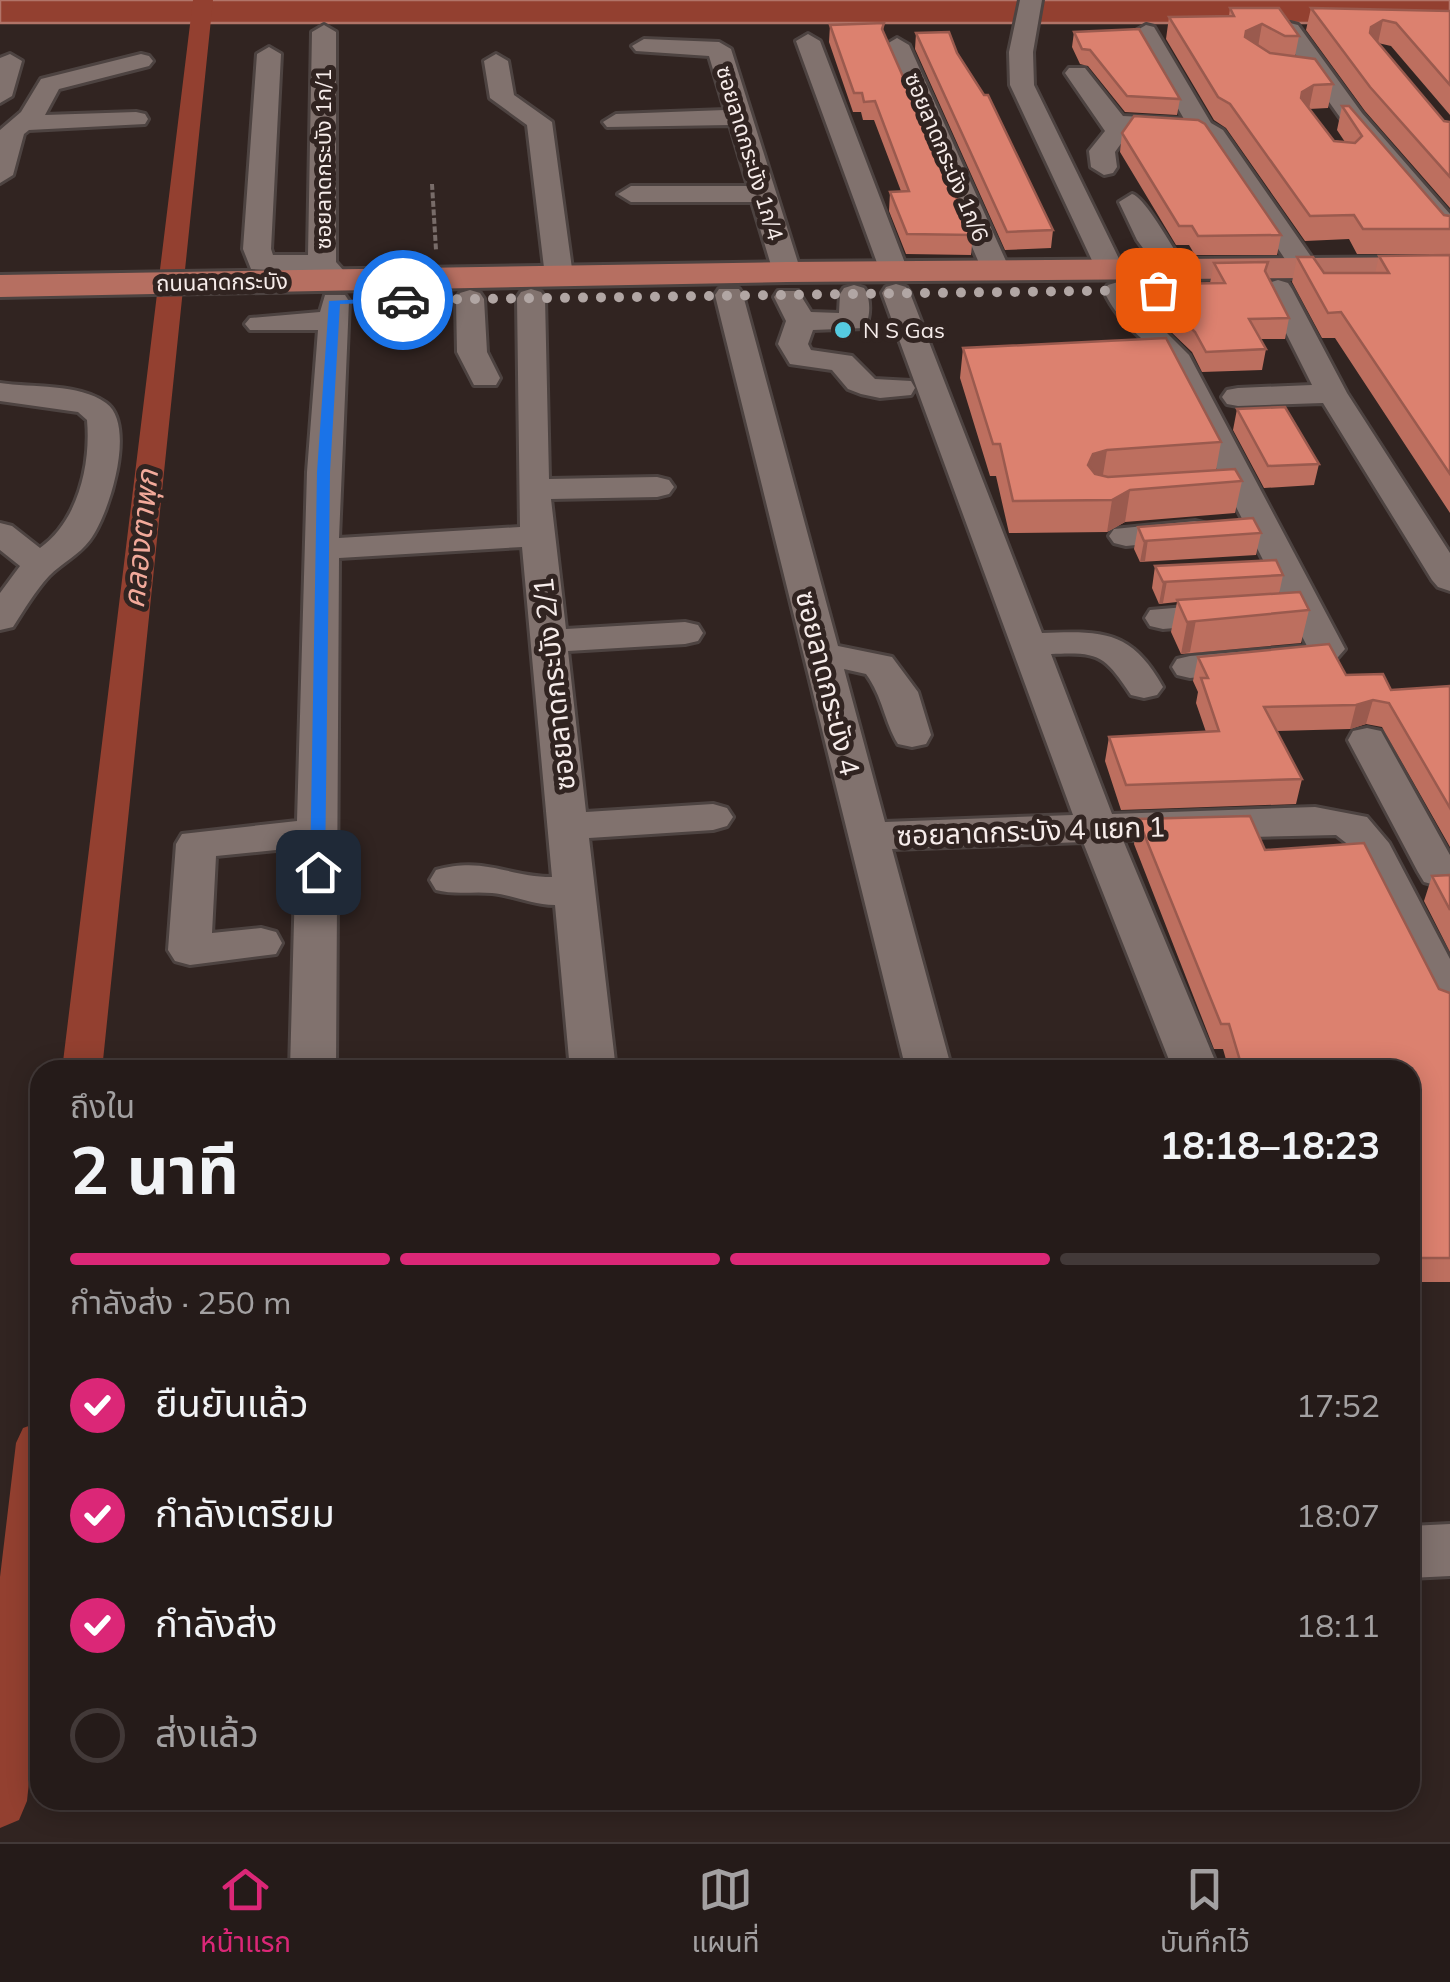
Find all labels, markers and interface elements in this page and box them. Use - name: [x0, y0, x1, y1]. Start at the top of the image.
- street label: ซอยลาดกระบัง 1ก/4: [710, 62, 790, 244]
- street label: ซอยลาดกระบัง 1ก/1: [309, 68, 337, 250]
- street label: ซอยลาดกระบัง 1ก/6: [899, 68, 995, 246]
- pin: [1116, 248, 1201, 333]
- courier: [353, 250, 453, 350]
- icon: bag: [1131, 263, 1186, 318]
- street label: ถนนลาดกระบัง: [156, 267, 288, 297]
- icon: car: [376, 273, 431, 328]
- place label: N S Gas: [863, 316, 945, 344]
- marker: N S Gas: [832, 319, 854, 341]
- water label: คลองตาพุก: [114, 467, 166, 610]
- street label: ซอยลาดกระบัง 2/1: [525, 576, 582, 792]
- street label: ซอยลาดกระบัง 4: [789, 587, 868, 779]
- street label: ซอยลาดกระบัง 4 แยก 1: [896, 808, 1166, 853]
- pin: [276, 830, 361, 915]
- icon: home: [291, 845, 346, 900]
- text: ถึงใน: [70, 1086, 135, 1126]
- text: 18:18–18:23: [1160, 1121, 1380, 1169]
- text: 2 นาที: [70, 1129, 239, 1210]
- text: กำลังส่ง · 250 m: [70, 1282, 291, 1322]
- icon: check: [70, 1378, 125, 1433]
- text: ยืนยันแล้ว: [155, 1379, 308, 1427]
- text: 17:52: [1296, 1385, 1380, 1425]
- icon: check: [70, 1488, 125, 1543]
- text: กำลังเตรียม: [155, 1489, 335, 1537]
- text: 18:07: [1296, 1495, 1380, 1535]
- icon: check: [70, 1598, 125, 1653]
- text: กำลังส่ง: [155, 1599, 277, 1647]
- text: 18:11: [1296, 1605, 1380, 1645]
- text: ส่งแล้ว: [155, 1709, 259, 1757]
- tab: หน้าแรก: [200, 1862, 291, 1965]
- tab: แผนที่: [691, 1862, 760, 1965]
- tab: บันทึกไว้: [1160, 1862, 1250, 1965]

